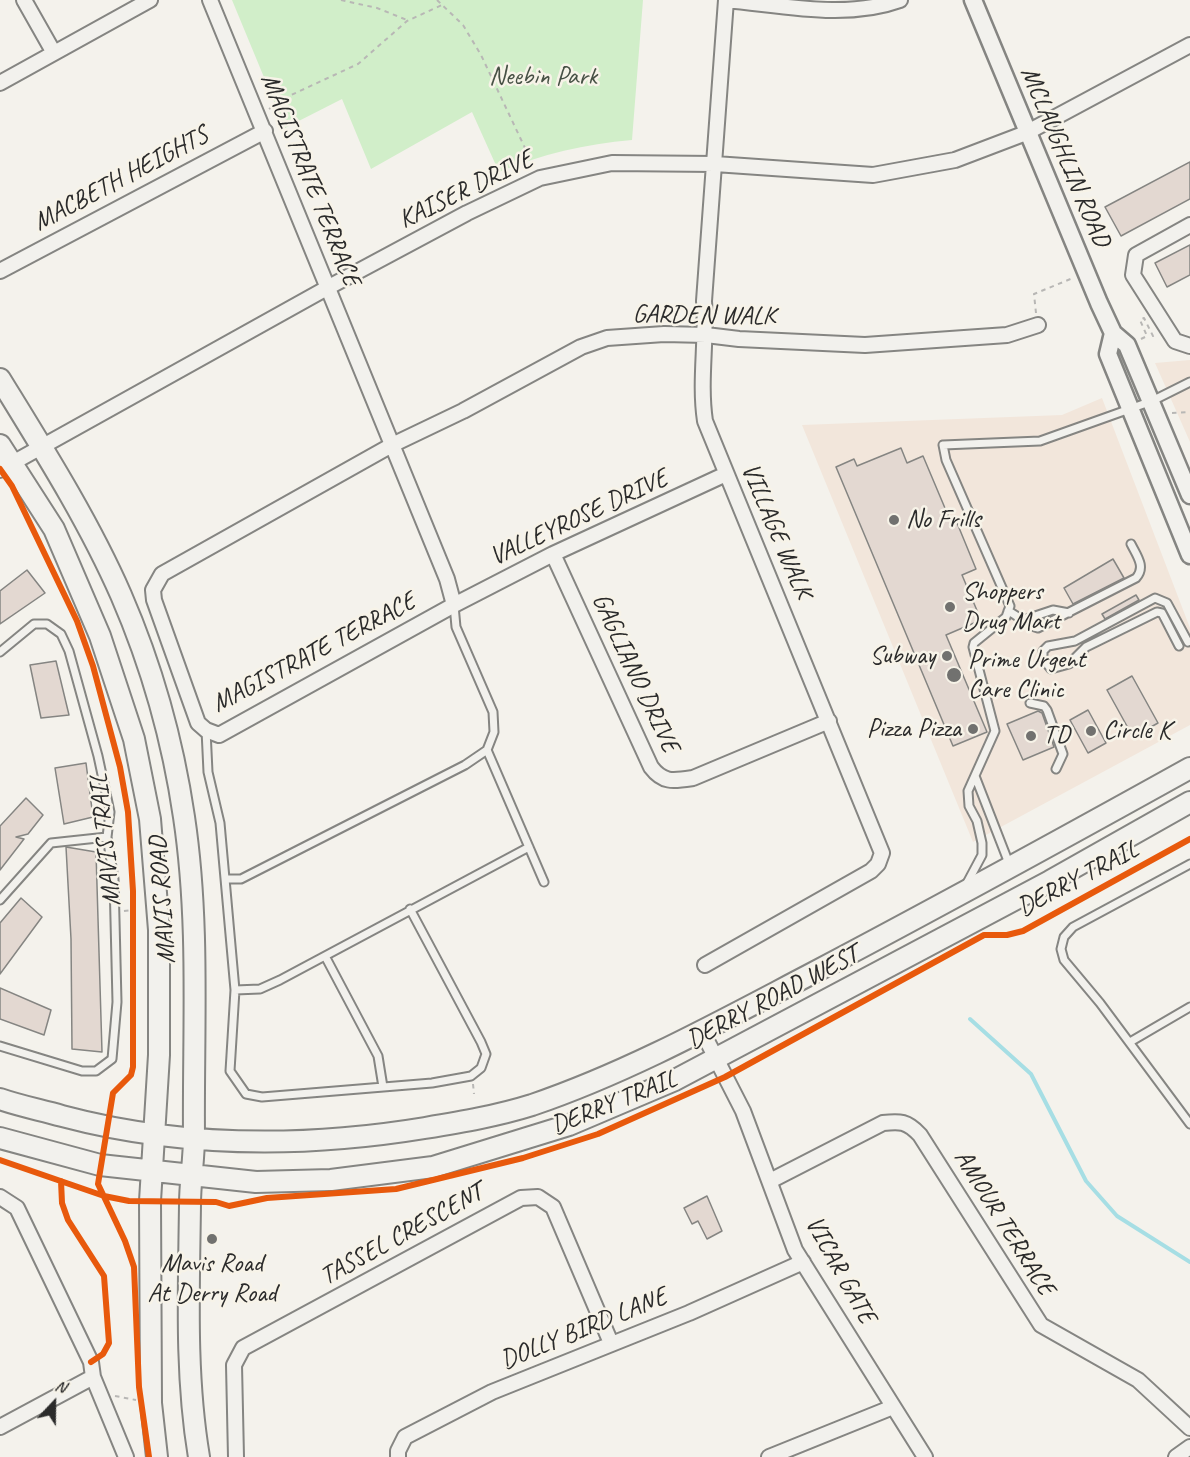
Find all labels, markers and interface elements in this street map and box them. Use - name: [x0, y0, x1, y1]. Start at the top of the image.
- park label: Neebin Park: [489, 61, 597, 93]
- street label: MCLAUGHLIN ROAD: [1013, 62, 1117, 252]
- street label: MAGISTRATE TERRACE: [253, 69, 367, 291]
- street label: MACBETH HEIGHTS: [28, 120, 214, 238]
- street label: KAISER DRIVE: [394, 144, 538, 236]
- street label: GARDEN WALK: [632, 299, 776, 333]
- street label: VILLAGE WALK: [734, 459, 818, 603]
- street label: VALLEYROSE DRIVE: [485, 463, 673, 573]
- place label: No Frills: [906, 504, 981, 536]
- marker: No Frills: [887, 513, 901, 527]
- place label: Shoppers Drug Mart: [962, 576, 1060, 638]
- street label: MAGISTRATE TERRACE: [207, 586, 421, 720]
- street label: GAGLIANO DRIVE: [585, 588, 685, 758]
- marker: Shoppers Drug Mart: [943, 600, 957, 614]
- place label: Subway: [869, 640, 935, 672]
- place label: Prime Urgent Care Clinic: [968, 644, 1085, 706]
- marker: Subway: [940, 649, 954, 663]
- marker: Prime Urgent Care Clinic: [945, 666, 963, 684]
- place label: Pizza Pizza: [867, 713, 961, 745]
- place label: Circle K: [1103, 715, 1171, 747]
- place label: TD: [1043, 720, 1070, 752]
- marker: Pizza Pizza: [966, 722, 980, 736]
- marker: Circle K: [1084, 724, 1098, 738]
- marker: TD: [1024, 729, 1038, 743]
- street label: MAVIS TRAIL: [84, 772, 128, 908]
- street label: DERRY TRAIL: [1012, 834, 1144, 924]
- street label: MAVIS ROAD: [143, 835, 183, 965]
- street label: DERRY ROAD WEST: [682, 940, 864, 1056]
- street label: DERRY TRAIL: [547, 1064, 681, 1142]
- street label: AMOUR TERRACE: [947, 1144, 1061, 1302]
- street label: TASSEL CRESCENT: [315, 1177, 489, 1293]
- street label: VICAR GATE: [798, 1211, 882, 1329]
- marker: Mavis Road At Derry Road: [205, 1232, 219, 1246]
- place label: Mavis Road At Derry Road: [147, 1248, 277, 1310]
- street label: DOLLY BIRD LANE: [496, 1281, 672, 1377]
- north arrow: [24, 1373, 84, 1433]
- text: N: [52, 1375, 69, 1397]

